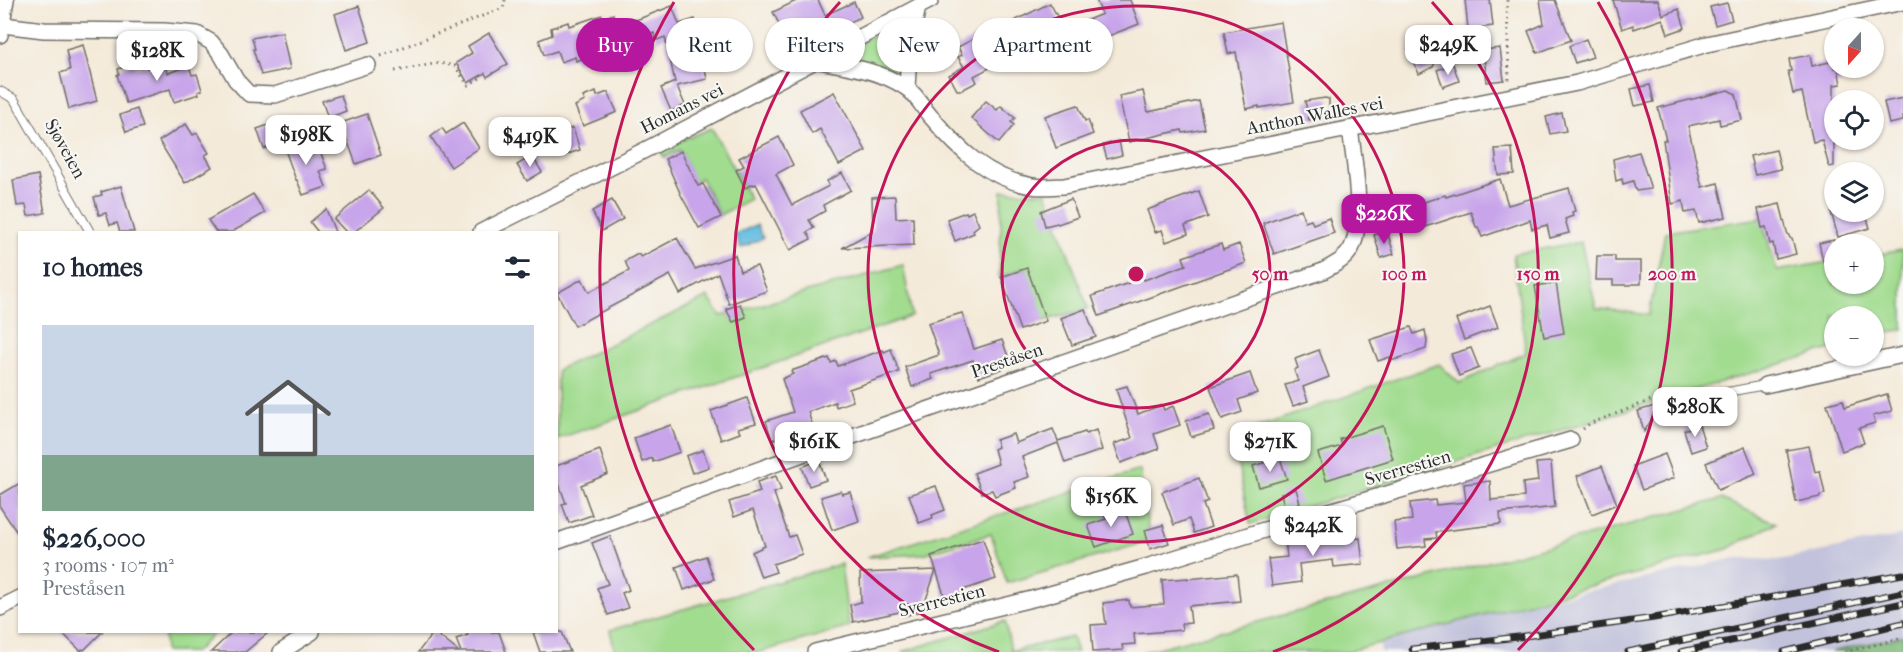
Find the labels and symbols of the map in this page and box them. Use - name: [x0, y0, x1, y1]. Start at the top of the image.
- north arrow: [1824, 18, 1884, 78]
- pin: $249K: [1406, 25, 1490, 76]
- pin: $128K: [115, 31, 199, 82]
- street label: Homans vei: [637, 79, 728, 139]
- street label: Anthon Walles vei: [1244, 92, 1386, 140]
- pin: $198K: [264, 115, 348, 166]
- street label: Sjøveien: [40, 116, 90, 183]
- pin: $419K: [488, 117, 572, 168]
- pin: $226K: [1342, 194, 1426, 245]
- centre of rings: [1126, 264, 1146, 284]
- text: 50 m: [1252, 264, 1289, 285]
- text: 100 m: [1381, 264, 1428, 285]
- text: 150 m: [1517, 264, 1560, 285]
- text: 200 m: [1648, 264, 1697, 285]
- street label: Preståsen: [968, 339, 1046, 383]
- pin: $280K: [1653, 387, 1737, 438]
- pin: $161K: [772, 422, 856, 473]
- pin: $271K: [1228, 422, 1312, 473]
- street label: Sverrestien: [1363, 446, 1454, 490]
- pin: $156K: [1069, 477, 1153, 528]
- pin: $242K: [1271, 506, 1355, 557]
- street label: Sverrestien: [897, 580, 988, 622]

